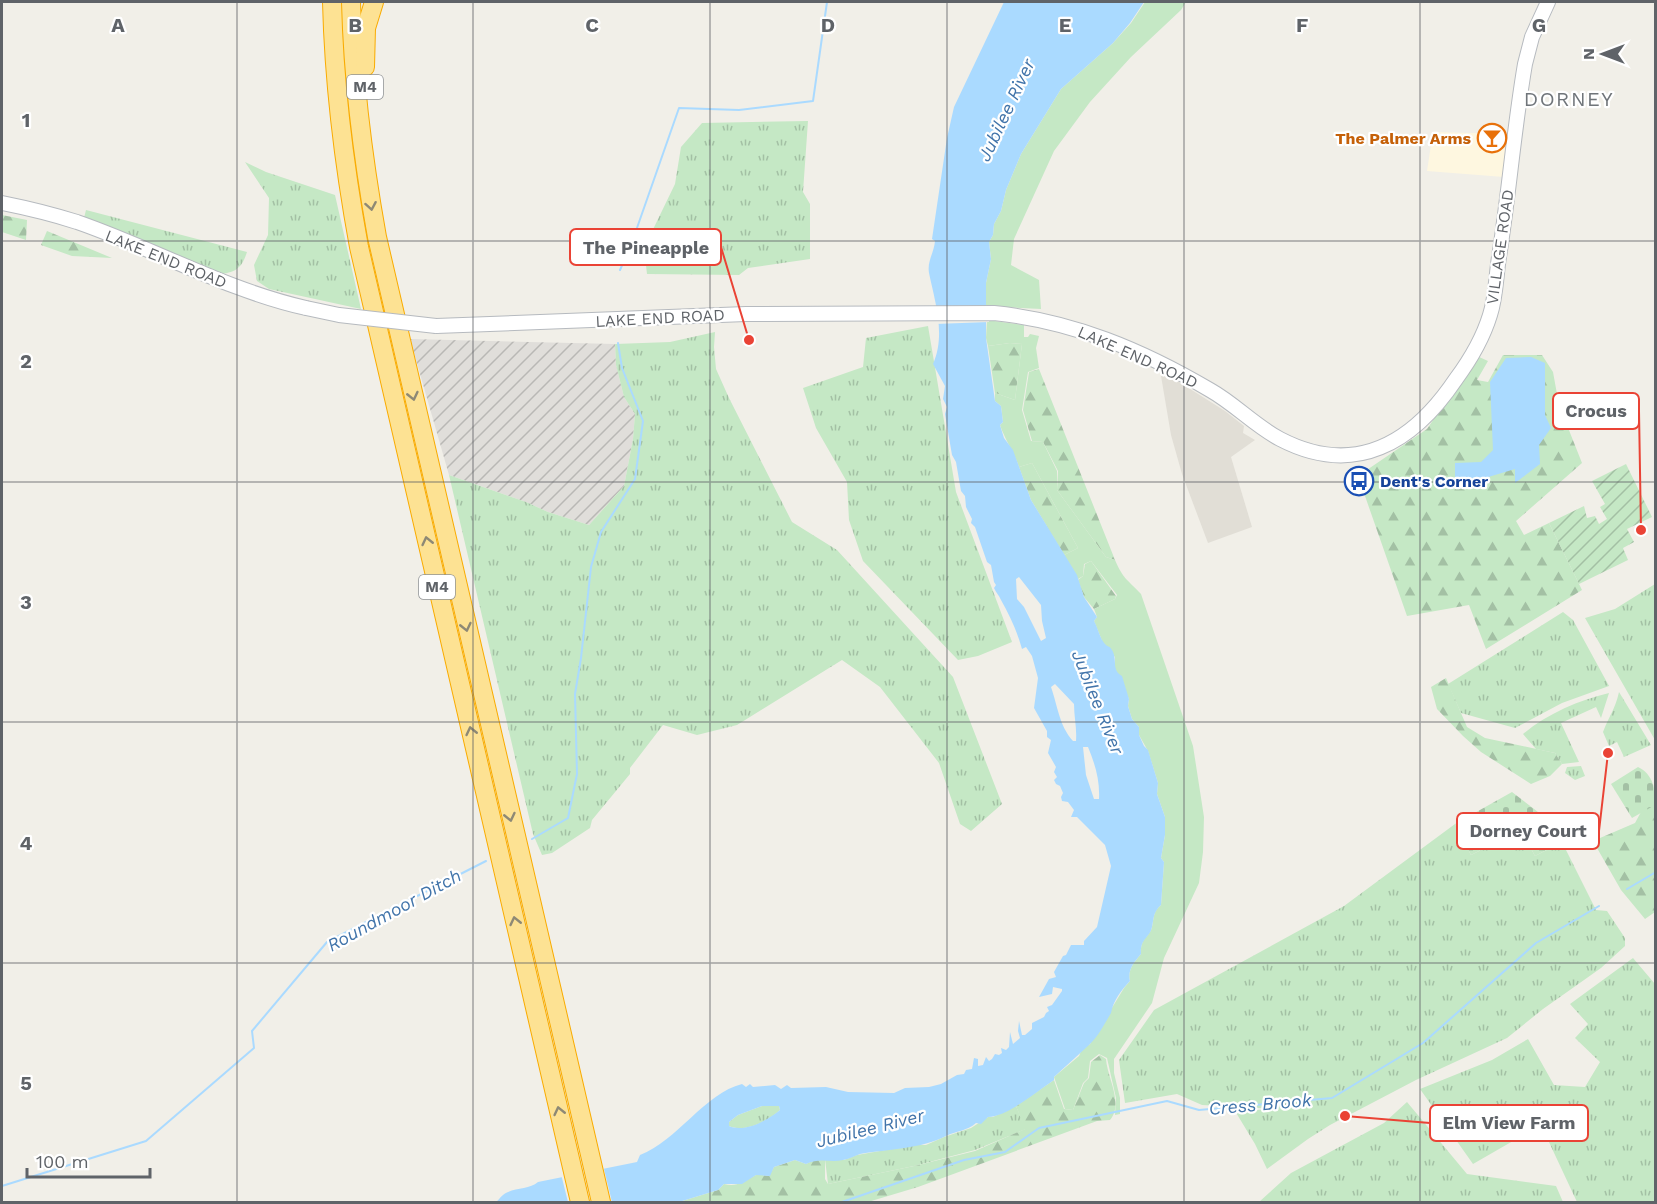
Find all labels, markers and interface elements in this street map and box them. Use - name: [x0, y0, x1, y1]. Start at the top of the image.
- text: A: [111, 13, 125, 37]
- text: B: [348, 13, 362, 37]
- text: C: [585, 13, 599, 37]
- text: D: [821, 13, 835, 37]
- text: E: [1059, 13, 1071, 37]
- text: F: [1296, 13, 1308, 37]
- text: G: [1532, 13, 1546, 37]
- north arrow: [1573, 24, 1633, 84]
- text: N: [1579, 48, 1598, 60]
- water label: Jubilee River: [973, 55, 1039, 165]
- road number: M4: [347, 75, 383, 99]
- district label: DORNEY: [1524, 87, 1614, 111]
- text: 1: [22, 108, 30, 132]
- bar icon: The Palmer Arms: [1476, 122, 1508, 154]
- place label: The Palmer Arms: [1335, 129, 1471, 148]
- street label: VILLAGE ROAD: [1483, 188, 1517, 306]
- one-way arrow: [364, 200, 377, 210]
- street label: LAKE END ROAD: [102, 226, 230, 292]
- callout: The Pineapple: [570, 229, 721, 265]
- text: The Pineapple: [583, 237, 709, 258]
- street label: LAKE END ROAD: [595, 305, 725, 331]
- street label: LAKE END ROAD: [1075, 322, 1201, 392]
- text: 2: [20, 349, 32, 373]
- one-way arrow: [405, 391, 418, 401]
- callout: Crocus: [1553, 393, 1639, 429]
- text: Crocus: [1565, 400, 1627, 421]
- bus stop icon: Dent's Corner: [1343, 465, 1375, 497]
- place label: Dent's Corner: [1380, 472, 1488, 491]
- one-way arrow: [421, 537, 434, 547]
- road number: M4: [419, 575, 455, 599]
- text: 3: [20, 590, 32, 614]
- one-way arrow: [459, 622, 472, 632]
- water label: Jubilee River: [1068, 647, 1129, 758]
- one-way arrow: [465, 727, 478, 737]
- one-way arrow: [503, 812, 516, 822]
- callout: Dorney Court: [1457, 813, 1599, 849]
- text: Dorney Court: [1469, 820, 1587, 841]
- text: 4: [20, 831, 33, 855]
- water label: Roundmoor Ditch: [323, 864, 465, 956]
- one-way arrow: [509, 917, 522, 927]
- text: 5: [20, 1071, 32, 1095]
- water label: Cress Brook: [1208, 1089, 1313, 1119]
- water label: Jubilee River: [814, 1104, 927, 1152]
- callout: Elm View Farm: [1430, 1105, 1588, 1141]
- one-way arrow: [553, 1107, 566, 1117]
- text: Elm View Farm: [1443, 1112, 1575, 1133]
- scale bar: [27, 1141, 150, 1179]
- text: 100 m: [36, 1151, 89, 1172]

